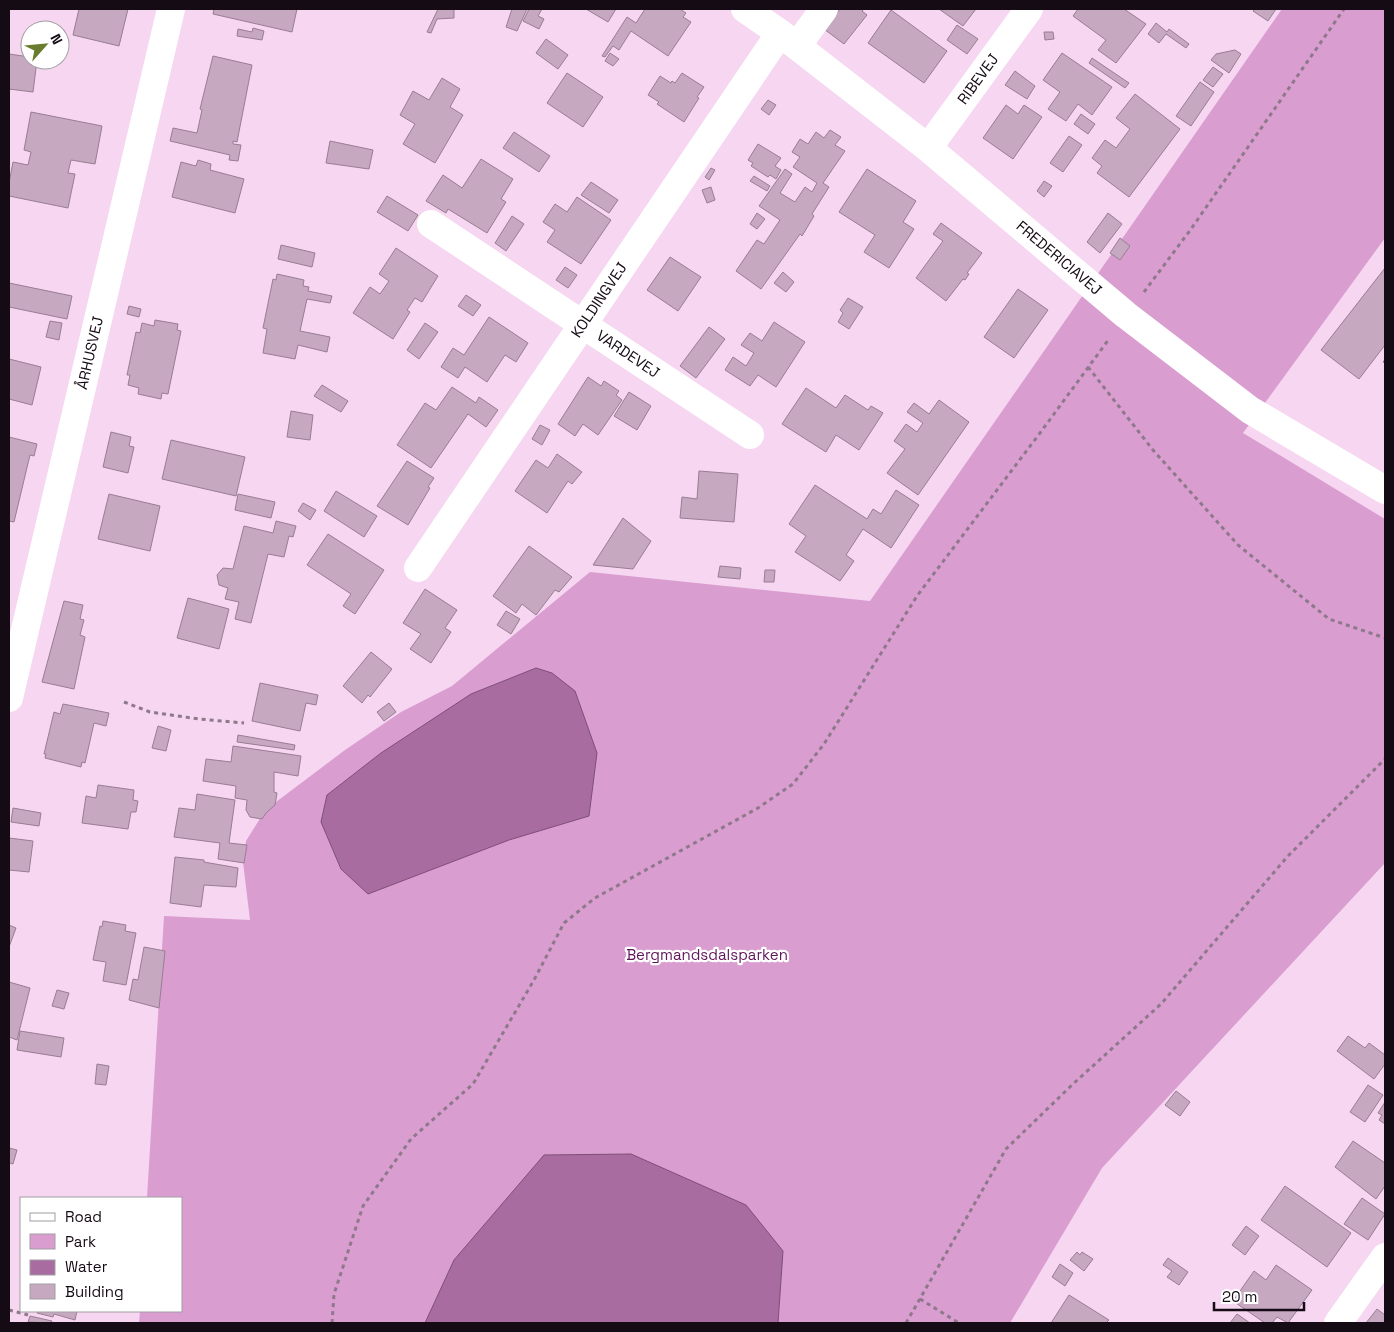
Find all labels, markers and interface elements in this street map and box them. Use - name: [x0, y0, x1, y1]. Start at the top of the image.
- north arrow: [20, 20, 70, 70]
- text: N: [46, 31, 67, 47]
- street label: RIBEVEJ: [953, 50, 1002, 108]
- street label: FREDERICIAVEJ: [1013, 216, 1106, 299]
- street label: KOLDINGVEJ: [566, 258, 631, 341]
- street label: ÅRHUSVEJ: [72, 314, 107, 391]
- street label: VARDEVEJ: [593, 325, 664, 382]
- park label: Bergmandsdalsparken: [626, 945, 788, 964]
- legend: [20, 1197, 182, 1312]
- text: Road: [65, 1207, 102, 1226]
- text: Park: [65, 1232, 96, 1251]
- text: Water: [65, 1257, 108, 1276]
- scale bar: [1214, 1280, 1304, 1312]
- text: Building: [65, 1282, 124, 1301]
- text: 20 m: [1222, 1287, 1257, 1306]

